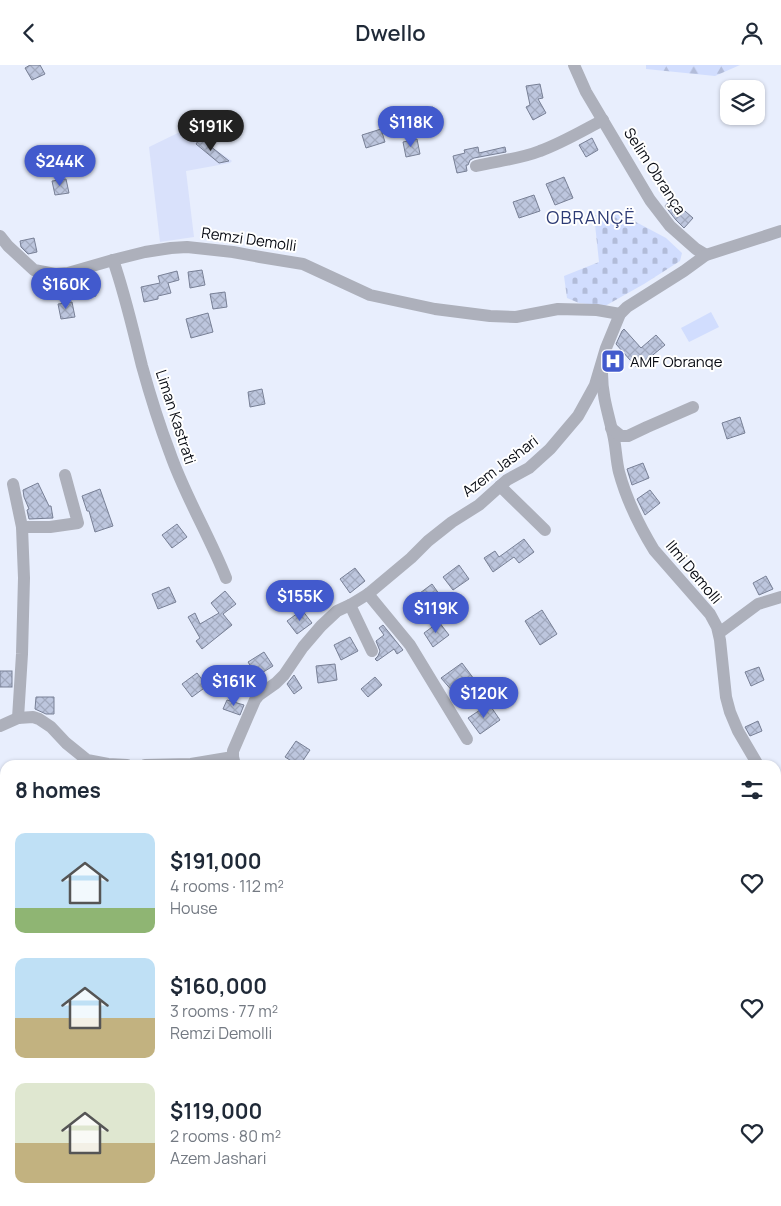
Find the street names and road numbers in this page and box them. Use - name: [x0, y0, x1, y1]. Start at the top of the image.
- street label: Selim Obrança: [619, 124, 691, 218]
- street label: Remzi Demolli: [200, 222, 298, 256]
- street label: Liman Kastrati: [151, 367, 201, 467]
- street label: Azem Jashari: [458, 430, 542, 502]
- street label: Ilmi Demolli: [661, 536, 727, 608]

